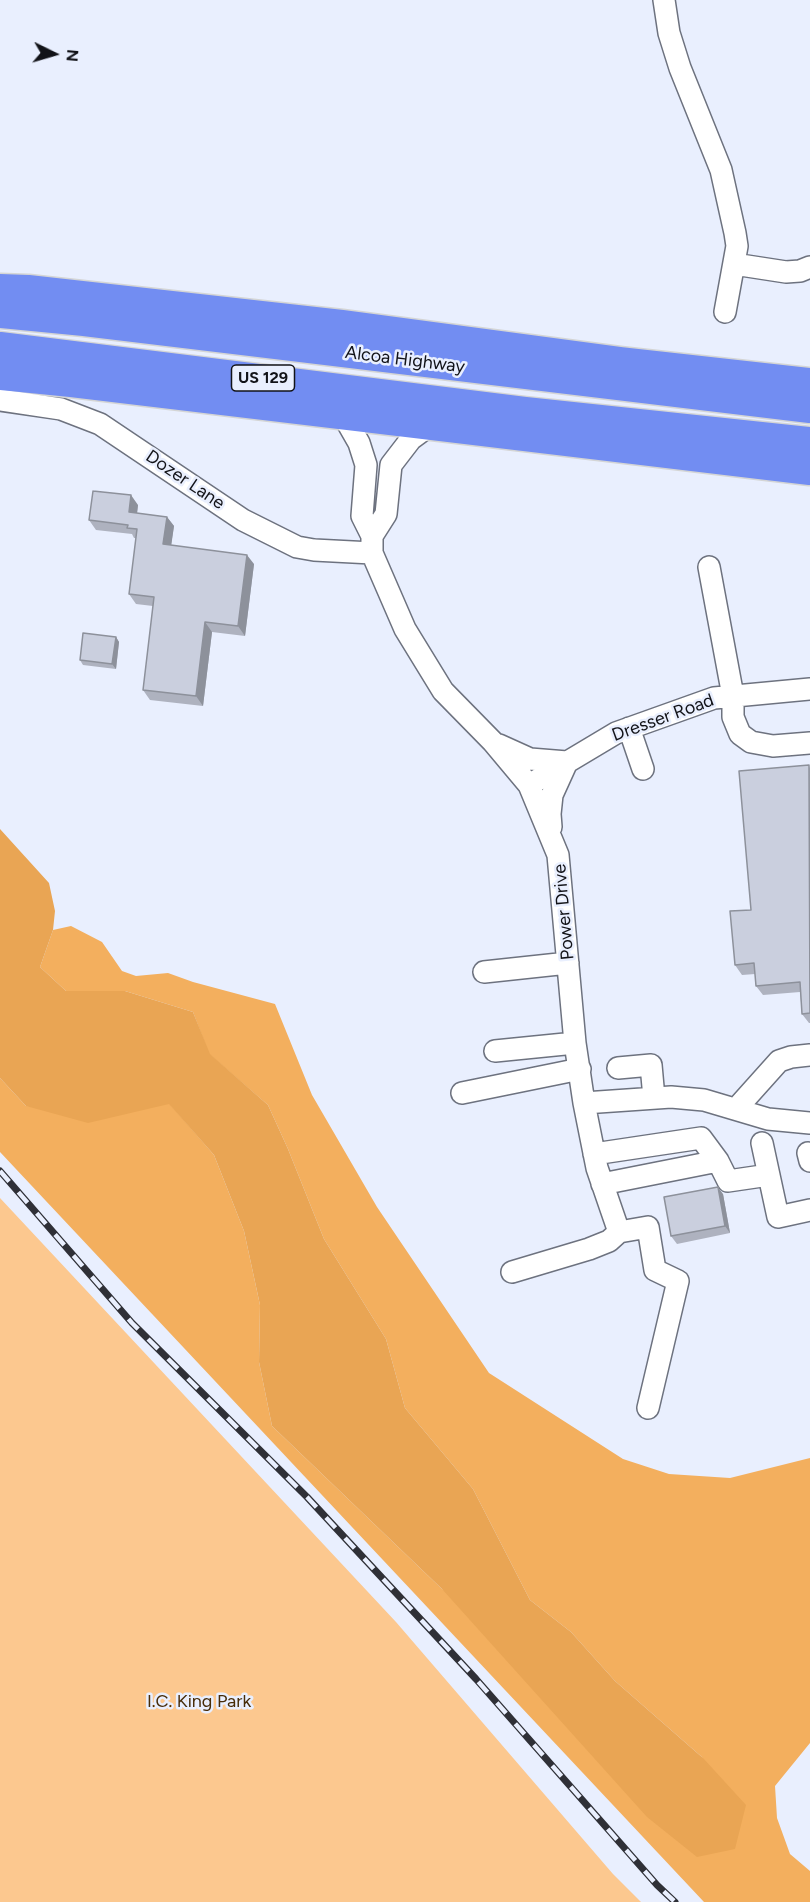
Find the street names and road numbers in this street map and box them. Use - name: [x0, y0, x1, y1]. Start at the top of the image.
- street label: Alcoa Highway: [344, 342, 466, 378]
- road number: US 129: [232, 365, 294, 391]
- street label: Dozer Lane: [141, 446, 229, 514]
- street label: Dresser Road: [609, 690, 717, 746]
- street label: Power Drive: [549, 863, 579, 961]

